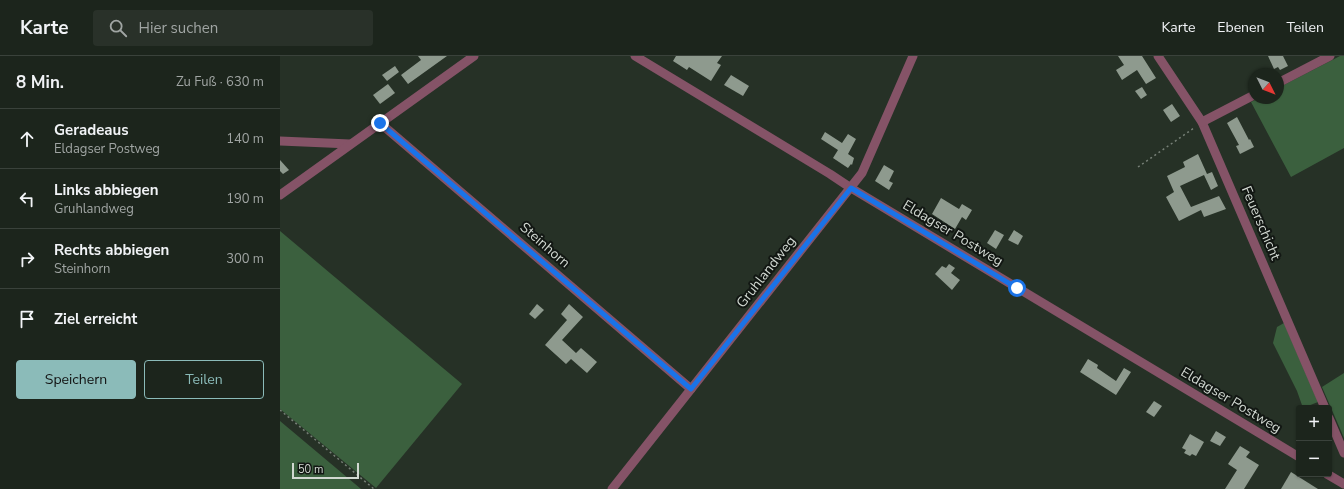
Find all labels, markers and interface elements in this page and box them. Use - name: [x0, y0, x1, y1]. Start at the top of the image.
- search box: [93, 10, 373, 46]
- text: Karte: [20, 15, 69, 41]
- icon: search: [107, 17, 129, 39]
- text: Hier suchen: [139, 18, 218, 38]
- text: Karte: [1162, 18, 1195, 37]
- text: Ebenen: [1217, 18, 1264, 37]
- text: Teilen: [1286, 18, 1324, 37]
- north arrow: [1248, 68, 1284, 104]
- text: 8 Min.: [16, 71, 64, 94]
- text: Zu Fuß · 630 m: [176, 73, 264, 91]
- route end: [371, 114, 389, 132]
- text: Geradeaus: [54, 120, 129, 140]
- icon: ahead: [16, 128, 38, 150]
- text: 140 m: [226, 130, 264, 148]
- text: Eldagser Postweg: [54, 140, 160, 158]
- text: Links abbiegen: [54, 180, 158, 200]
- street label: Feuerschicht: [1237, 183, 1285, 263]
- icon: left: [16, 188, 38, 210]
- text: 190 m: [226, 190, 264, 208]
- street label: Eldagser Postweg: [899, 195, 1007, 271]
- text: Gruhlandweg: [54, 200, 134, 218]
- street label: Steinhorn: [516, 218, 574, 272]
- street label: Gruhlandweg: [732, 232, 800, 312]
- text: Rechts abbiegen: [54, 240, 169, 260]
- icon: right: [16, 248, 38, 270]
- text: 300 m: [226, 250, 264, 268]
- text: Steinhorn: [54, 260, 110, 278]
- route start: [1008, 279, 1026, 297]
- icon: arrive: [16, 308, 38, 330]
- text: Ziel erreicht: [54, 309, 137, 329]
- button: Speichern: [16, 360, 136, 399]
- button: Teilen: [144, 360, 264, 399]
- street label: Eldagser Postweg: [1177, 362, 1285, 438]
- map controls: [1296, 405, 1332, 477]
- button: +: [1296, 405, 1332, 441]
- button: −: [1296, 441, 1332, 477]
- scale bar: [292, 461, 359, 480]
- text: 50 m: [298, 462, 323, 477]

